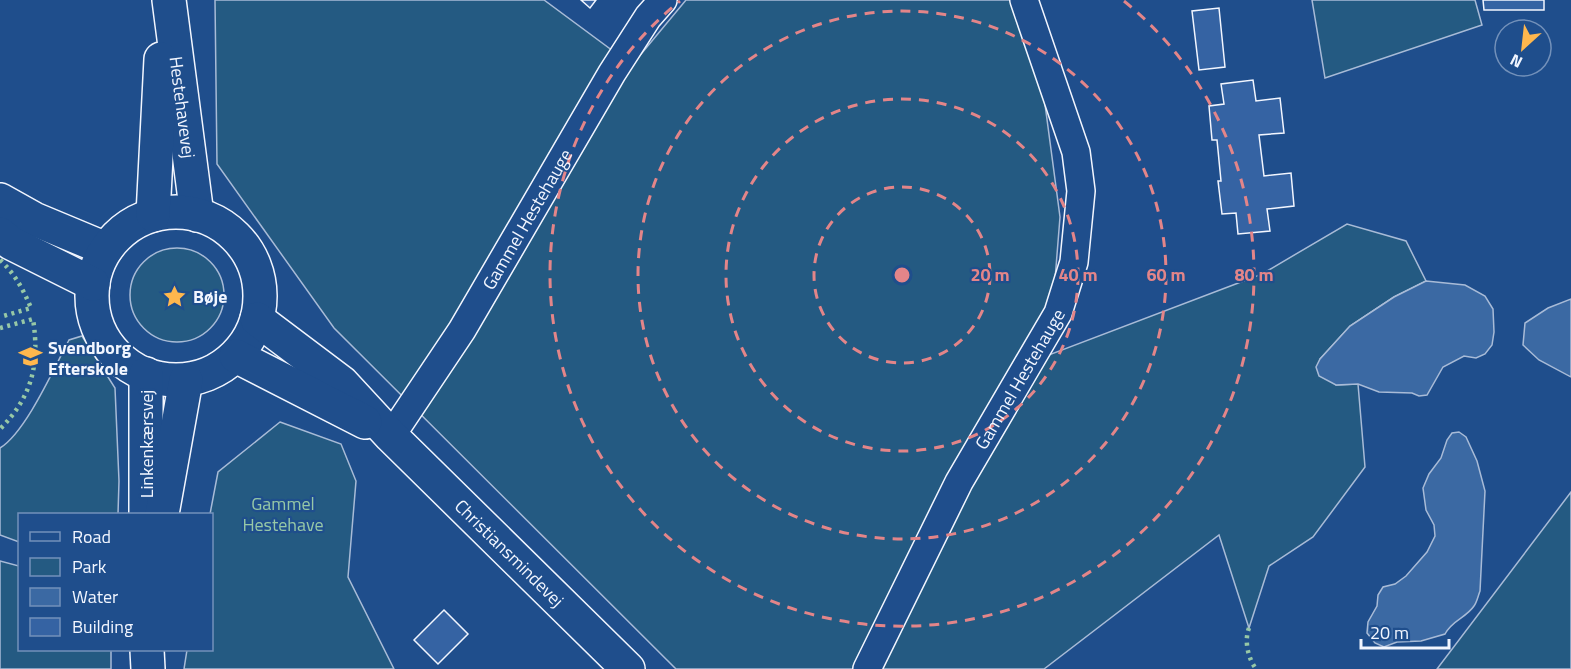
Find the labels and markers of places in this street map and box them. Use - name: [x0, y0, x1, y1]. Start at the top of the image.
- centre of rings: [892, 265, 912, 285]
- place icon: Bøje: [162, 283, 188, 309]
- place label: Bøje: [193, 283, 227, 310]
- place label: Svendborg Efterskole: [48, 334, 132, 382]
- school or university icon: Svendborg Efterskole: [17, 344, 43, 370]

